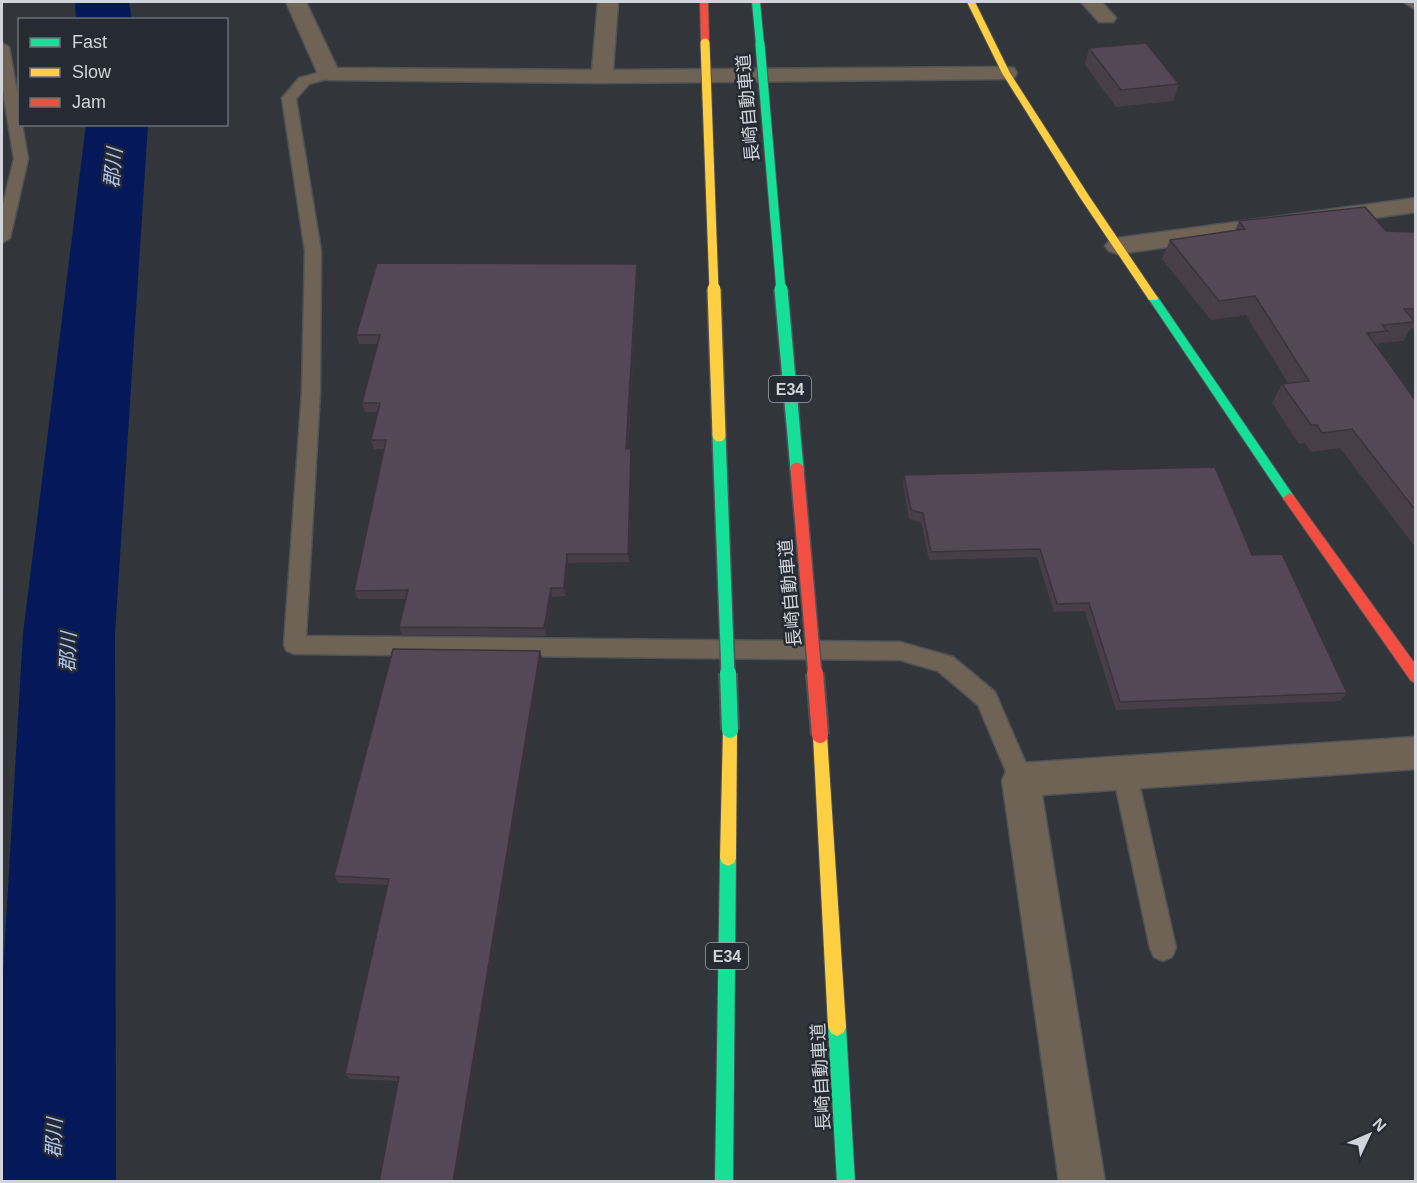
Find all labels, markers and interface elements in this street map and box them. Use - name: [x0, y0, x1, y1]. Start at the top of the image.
- legend: [18, 18, 228, 126]
- text: Fast: [72, 32, 107, 52]
- street label: 長崎自動車道: [733, 53, 763, 163]
- text: Slow: [72, 62, 112, 82]
- text: Jam: [72, 92, 106, 112]
- water label: 郡川: [100, 145, 126, 189]
- road number: E34: [769, 376, 811, 402]
- street label: 長崎自動車道: [775, 538, 805, 648]
- water label: 郡川: [56, 630, 80, 672]
- road number: E34: [706, 943, 748, 969]
- street label: 長崎自動車道: [808, 1023, 834, 1131]
- north arrow: [1339, 1105, 1399, 1165]
- text: N: [1369, 1115, 1390, 1135]
- water label: 郡川: [42, 1116, 66, 1158]

